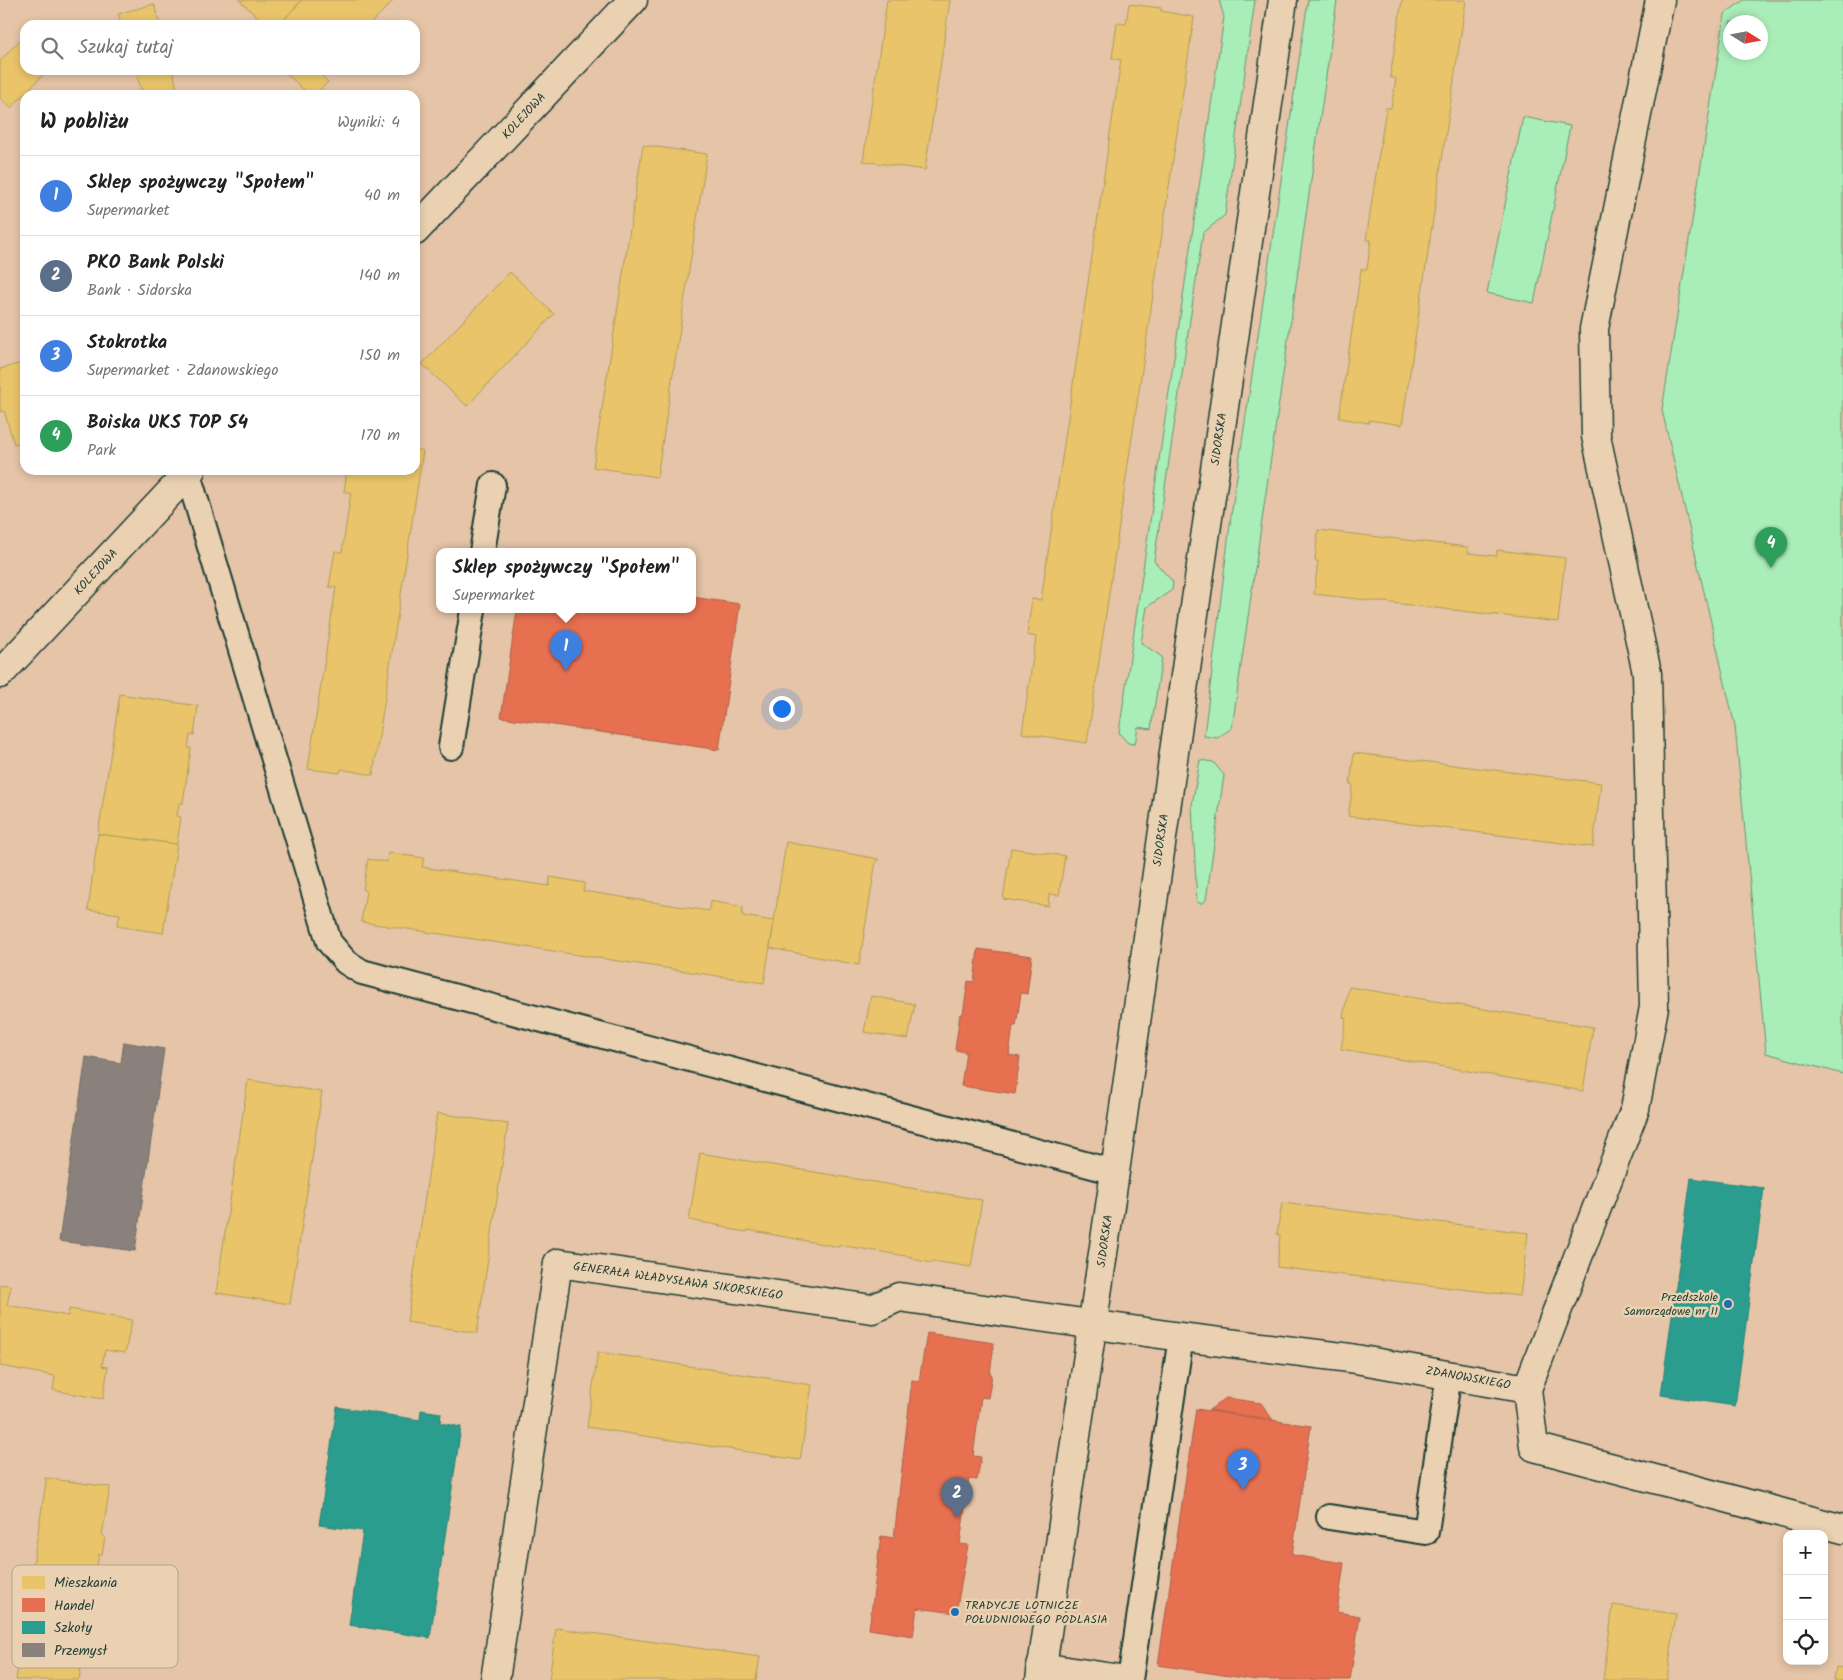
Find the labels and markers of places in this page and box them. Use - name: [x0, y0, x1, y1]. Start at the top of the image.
- pin: 4: [1755, 527, 1787, 568]
- pin: 1: [550, 630, 582, 671]
- place label: Przedszkole Samorządowe nr 11: [1624, 1288, 1719, 1321]
- marker: Przedszkole Samorządowe nr 11: [1722, 1298, 1734, 1310]
- pin: 3: [1227, 1449, 1259, 1490]
- pin: 2: [941, 1477, 973, 1518]
- place label: TRADYCJE LOTNICZE POŁUDNIOWEGO PODLASIA: [965, 1596, 1108, 1629]
- marker: TRADYCJE LOTNICZE POŁUDNIOWEGO PODLASIA: [949, 1606, 961, 1618]

